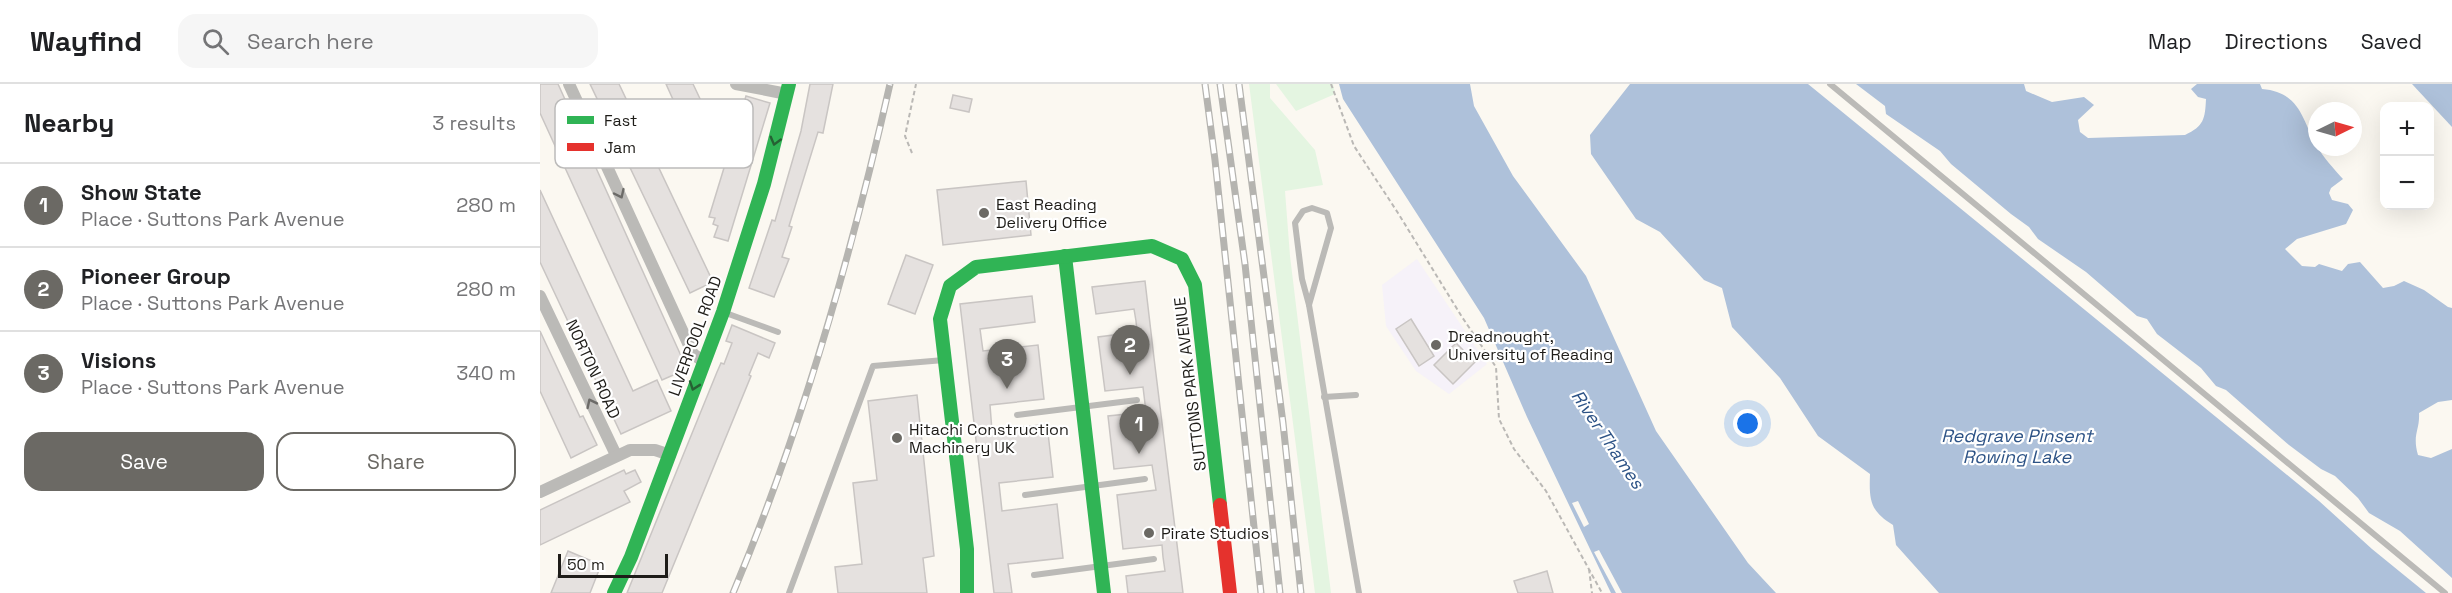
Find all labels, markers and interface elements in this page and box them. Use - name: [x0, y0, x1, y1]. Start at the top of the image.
- search box: [178, 14, 598, 68]
- text: Wayfind: [30, 23, 142, 59]
- icon: search: [199, 25, 232, 58]
- text: Search here: [247, 27, 374, 55]
- text: Map: [2148, 28, 2192, 55]
- text: Directions: [2225, 28, 2328, 55]
- text: Saved: [2361, 28, 2422, 55]
- legend: [555, 99, 753, 168]
- north arrow: [2308, 102, 2362, 156]
- map controls: [2380, 102, 2434, 210]
- button: +: [2380, 102, 2434, 156]
- text: Nearby: [24, 106, 114, 140]
- text: 3 results: [432, 110, 516, 136]
- text: Fast: [604, 110, 637, 131]
- one-way arrow: [770, 136, 783, 146]
- text: Jam: [604, 137, 636, 158]
- button: −: [2380, 156, 2434, 210]
- text: Show State: [81, 178, 202, 206]
- one-way arrow: [612, 188, 624, 199]
- text: 1: [39, 192, 48, 218]
- text: 280 m: [456, 192, 516, 218]
- place label: East Reading Delivery Office: [996, 194, 1107, 233]
- text: Place · Suttons Park Avenue: [81, 206, 345, 232]
- marker: East Reading Delivery Office: [977, 206, 991, 220]
- text: Pioneer Group: [81, 262, 231, 290]
- street label: LIVERPOOL ROAD: [664, 273, 726, 399]
- text: 2: [38, 276, 49, 302]
- text: 280 m: [456, 276, 516, 302]
- text: Place · Suttons Park Avenue: [81, 290, 345, 316]
- street label: SUTTONS PARK AVENUE: [1169, 296, 1211, 472]
- street label: NORTON ROAD: [561, 316, 625, 422]
- pin: 2: [1110, 326, 1150, 375]
- place label: Dreadnought, University of Reading: [1448, 326, 1613, 365]
- marker: Dreadnought, University of Reading: [1429, 338, 1443, 352]
- pin: 3: [988, 340, 1026, 389]
- text: Visions: [81, 346, 156, 374]
- text: 3: [37, 360, 50, 386]
- text: 340 m: [456, 360, 516, 386]
- text: Place · Suttons Park Avenue: [81, 374, 345, 400]
- one-way arrow: [689, 380, 702, 391]
- water label: River Thames: [1567, 385, 1650, 493]
- one-way arrow: [586, 398, 598, 409]
- pin: 1: [1120, 404, 1158, 454]
- your location: [1733, 409, 1762, 438]
- place label: Hitachi Construction Machinery UK: [909, 419, 1069, 458]
- water label: Redgrave Pinsent Rowing Lake: [1941, 424, 2095, 468]
- marker: Hitachi Construction Machinery UK: [890, 431, 904, 445]
- button: Save: [24, 432, 264, 491]
- button: Share: [276, 432, 516, 491]
- place label: Pirate Studios: [1161, 523, 1269, 544]
- marker: Pirate Studios: [1142, 526, 1156, 540]
- scale bar: [558, 551, 668, 578]
- text: 50 m: [567, 554, 605, 575]

